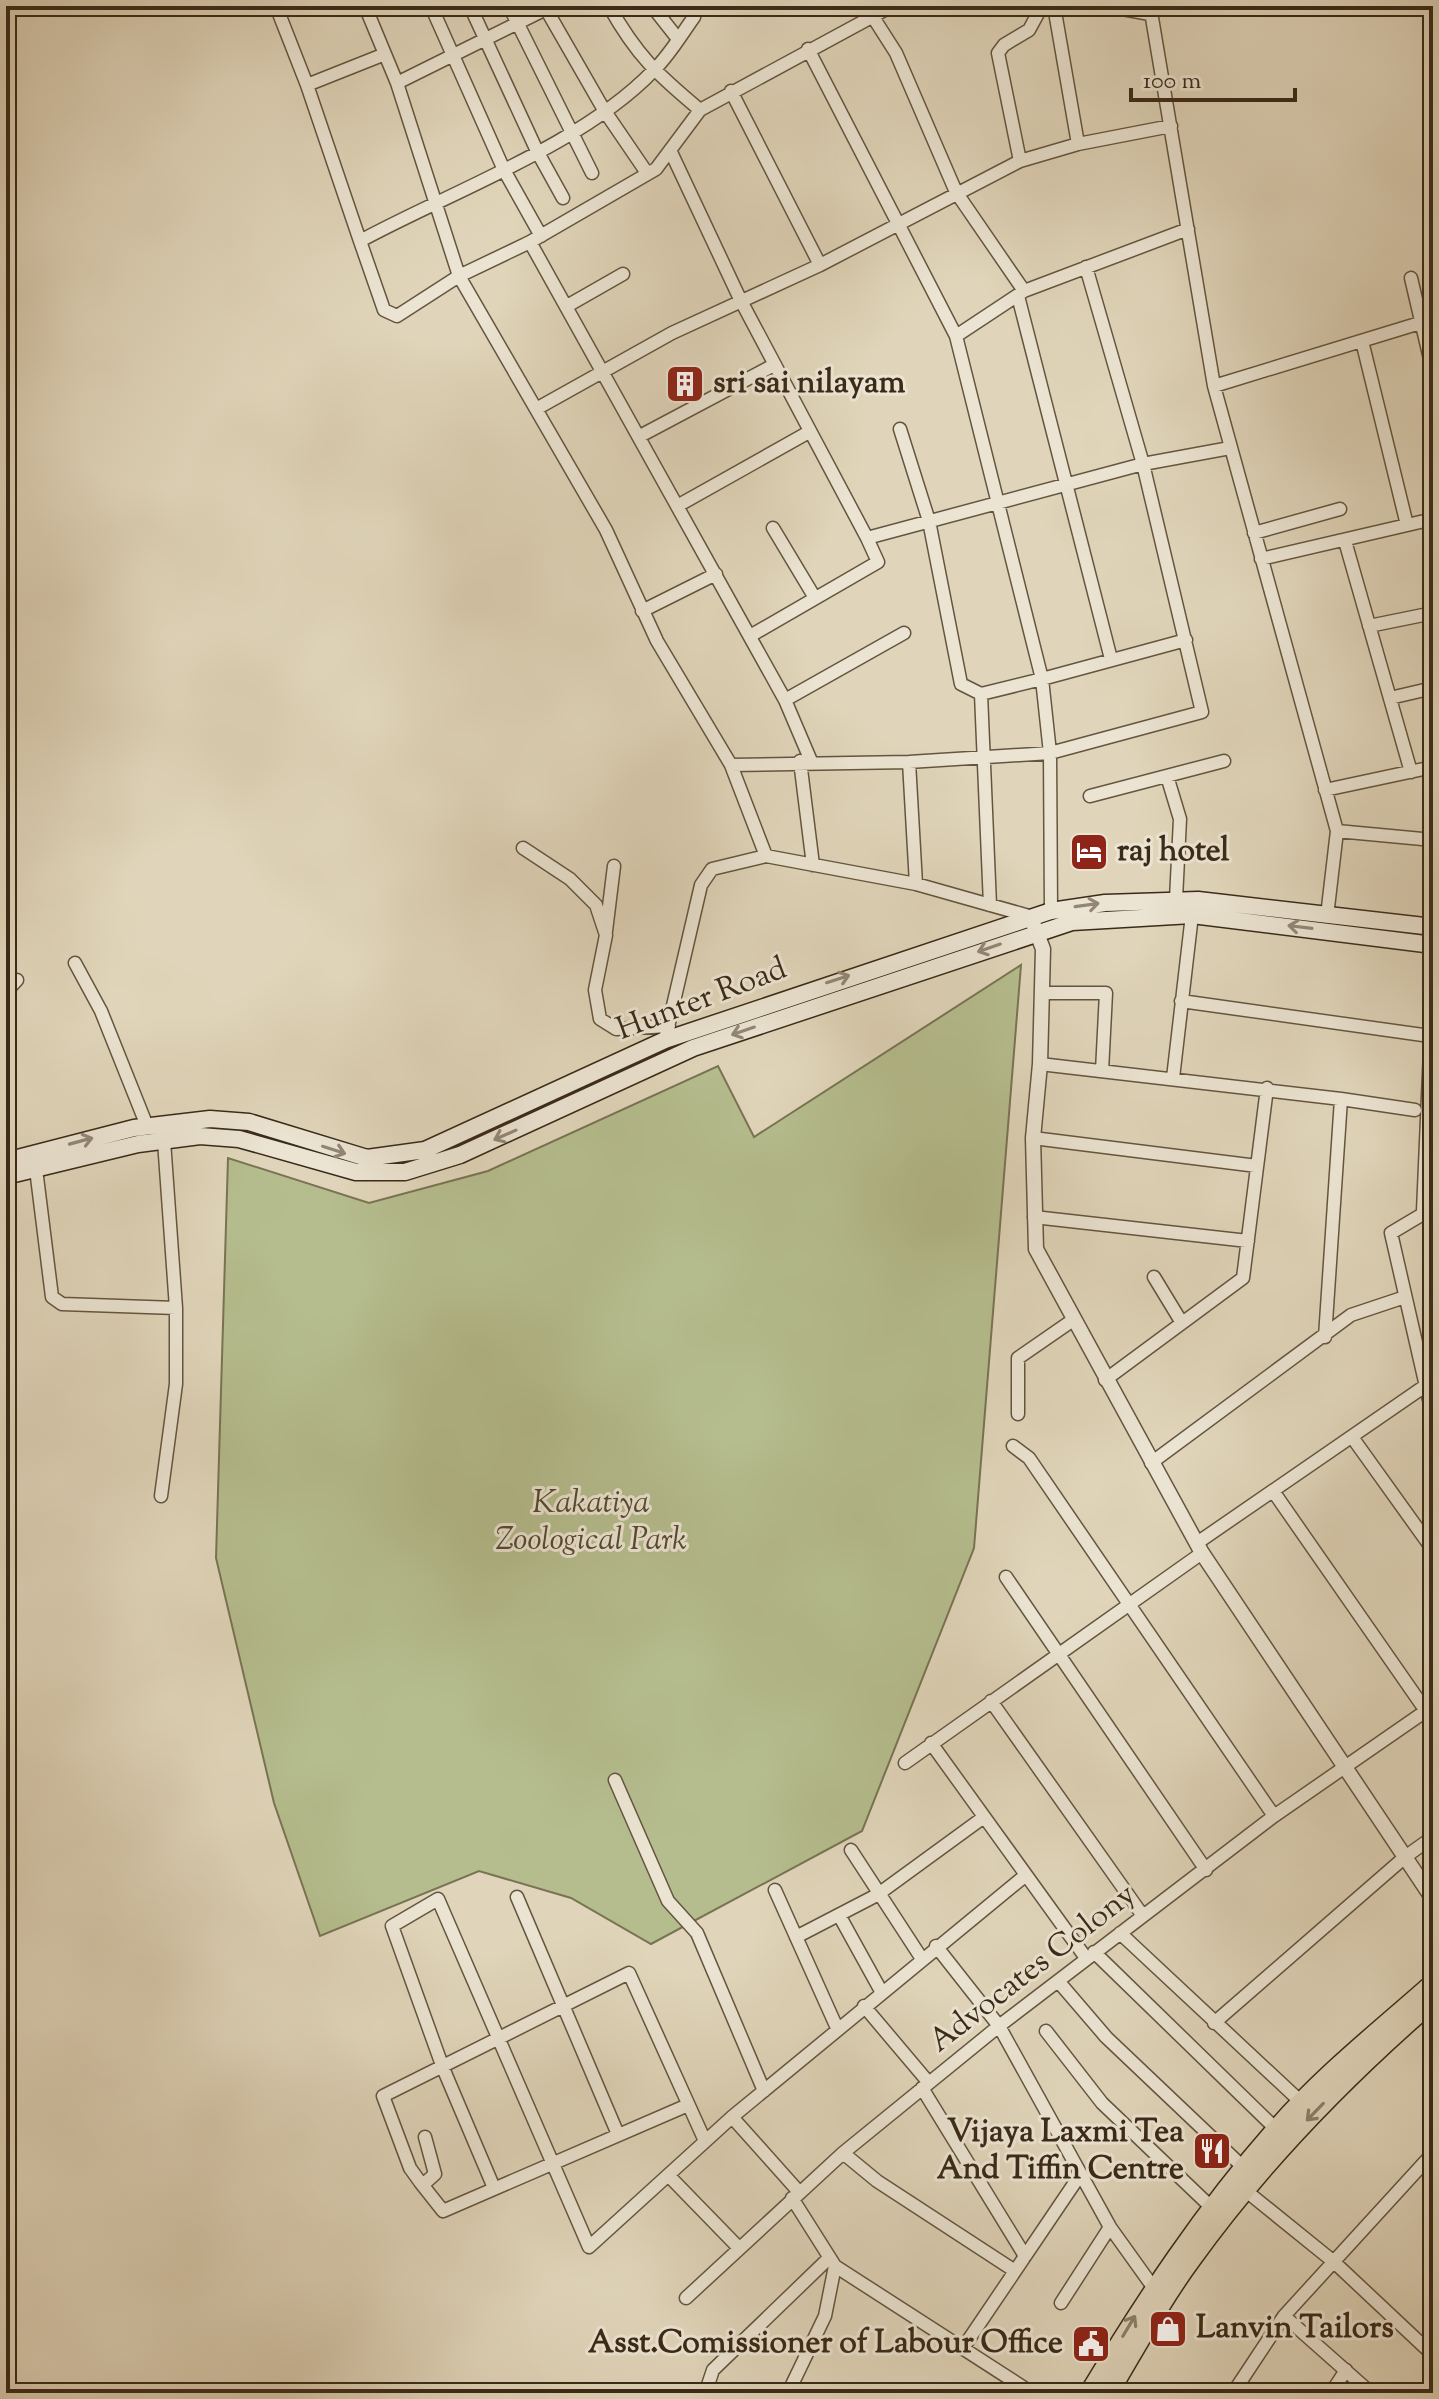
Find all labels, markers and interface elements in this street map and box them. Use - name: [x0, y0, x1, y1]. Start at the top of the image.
- scale bar: [1131, 52, 1295, 102]
- text: 100 m: [1143, 65, 1201, 99]
- place label: sri sai nilayam: [713, 361, 906, 407]
- building icon: sri sai nilayam: [664, 363, 706, 405]
- place label: raj hotel: [1117, 829, 1230, 875]
- hotel icon: raj hotel: [1068, 831, 1110, 873]
- one-way arrow: [1074, 897, 1099, 912]
- one-way arrow: [1288, 919, 1313, 934]
- one-way arrow: [977, 941, 1002, 956]
- street label: Hunter Road: [610, 946, 794, 1054]
- one-way arrow: [825, 971, 850, 986]
- one-way arrow: [731, 1025, 756, 1040]
- one-way arrow: [493, 1128, 518, 1143]
- one-way arrow: [68, 1133, 94, 1148]
- one-way arrow: [322, 1143, 347, 1158]
- park label: Kakatiya Zoological Park: [495, 1481, 687, 1564]
- street label: Advocates Colony: [920, 1873, 1146, 2065]
- one-way arrow: [1305, 2102, 1324, 2122]
- place label: Vijaya Laxmi Tea And Tiffin Centre: [937, 2110, 1184, 2193]
- restaurant icon: Vijaya Laxmi Tea And Tiffin Centre: [1191, 2130, 1233, 2172]
- place label: Lanvin Tailors: [1196, 2306, 1394, 2352]
- shop icon: Lanvin Tailors: [1147, 2308, 1189, 2350]
- one-way arrow: [1121, 2315, 1137, 2338]
- place label: Asst.Comissioner of Labour Office: [588, 2321, 1063, 2367]
- public building icon: Asst.Comissioner of Labour Office: [1070, 2323, 1112, 2365]

